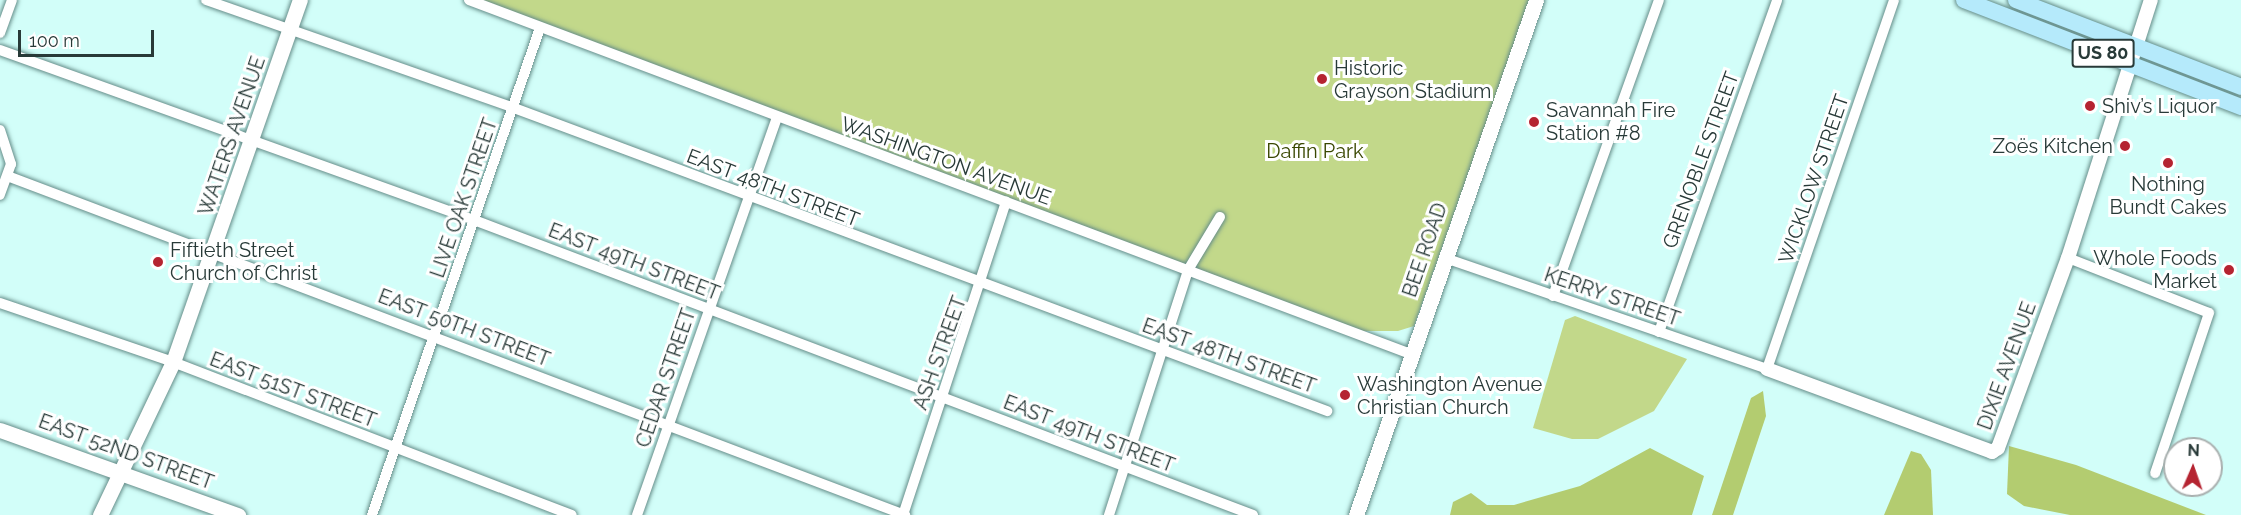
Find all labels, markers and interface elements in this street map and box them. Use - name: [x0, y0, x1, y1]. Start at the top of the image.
- scale bar: [21, 18, 158, 56]
- text: 100 m: [29, 30, 80, 51]
- road number: US 80: [2072, 38, 2134, 68]
- street label: WATERS AVENUE: [193, 53, 271, 219]
- place label: Historic Grayson Stadium: [1334, 56, 1491, 103]
- street label: GRENOBLE STREET: [1658, 68, 1744, 252]
- marker: Historic Grayson Stadium: [1315, 72, 1329, 86]
- street label: WICKLOW STREET: [1774, 91, 1854, 267]
- place label: Shiv’s Liquor: [2102, 94, 2217, 118]
- place label: Savannah Fire Station #8: [1546, 98, 1676, 145]
- marker: Shiv’s Liquor: [2083, 99, 2097, 113]
- street label: WASHINGTON AVENUE: [837, 112, 1055, 210]
- street label: LIVE OAK STREET: [425, 115, 503, 281]
- marker: Savannah Fire Station #8: [1527, 115, 1541, 129]
- place label: Zoës Kitchen: [1993, 134, 2113, 158]
- park label: Daffin Park: [1266, 139, 1364, 163]
- marker: Zoës Kitchen: [2118, 139, 2132, 153]
- street label: EAST 48TH STREET: [683, 144, 863, 232]
- marker: Nothing Bundt Cakes: [2161, 156, 2175, 170]
- place label: Nothing Bundt Cakes: [2109, 173, 2227, 220]
- street label: BEE ROAD: [1398, 200, 1452, 300]
- street label: EAST 49TH STREET: [545, 218, 723, 306]
- place label: Fiftieth Street Church of Christ: [170, 238, 318, 285]
- place label: Whole Foods Market: [2093, 246, 2217, 293]
- marker: Fiftieth Street Church of Christ: [151, 255, 165, 269]
- street label: KERRY STREET: [1541, 262, 1683, 332]
- marker: Whole Foods Market: [2222, 263, 2236, 277]
- street label: EAST 50TH STREET: [374, 284, 554, 372]
- street label: ASH STREET: [908, 293, 972, 413]
- street label: DIXIE AVENUE: [1973, 298, 2041, 434]
- street label: CEDAR STREET: [631, 305, 701, 451]
- street label: EAST 48TH STREET: [1139, 313, 1319, 399]
- street label: EAST 51ST STREET: [206, 347, 380, 433]
- place label: Washington Avenue Christian Church: [1357, 372, 1543, 419]
- marker: Washington Avenue Christian Church: [1338, 388, 1352, 402]
- street label: EAST 49TH STREET: [1000, 390, 1178, 478]
- street label: EAST 52ND STREET: [35, 409, 217, 495]
- north arrow: [2163, 437, 2223, 497]
- text: N: [2187, 441, 2200, 460]

